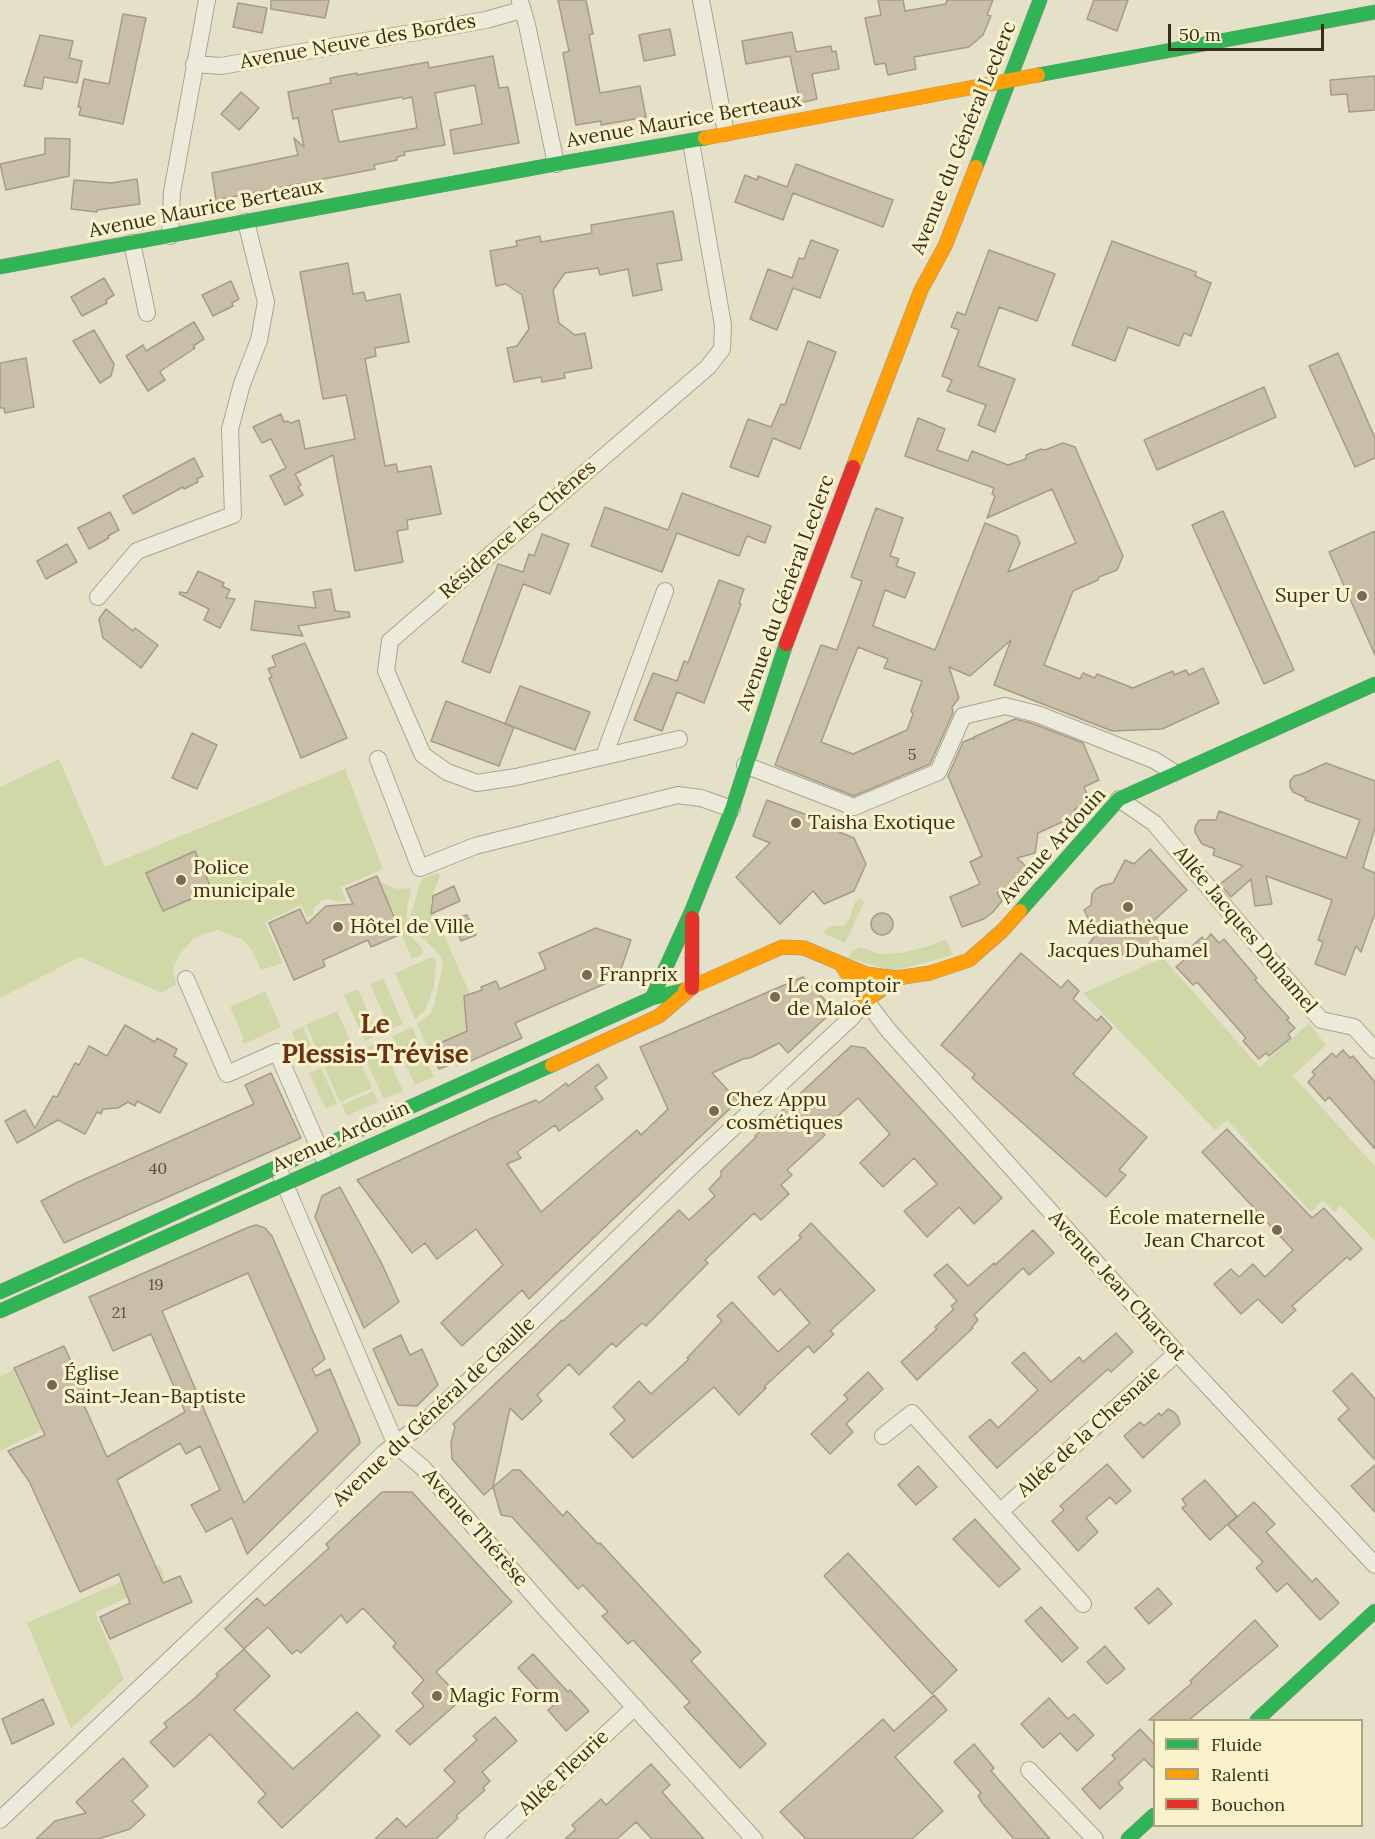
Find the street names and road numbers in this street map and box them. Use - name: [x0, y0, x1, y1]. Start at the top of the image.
- street label: Avenue Neuve des Bordes: [238, 9, 478, 75]
- street label: Avenue du Général Leclerc: [906, 18, 1022, 258]
- street label: Avenue Maurice Berteaux: [565, 89, 803, 153]
- street label: Avenue Maurice Berteaux: [87, 175, 325, 243]
- street label: Résidence les Chênes: [435, 455, 601, 605]
- street label: Avenue du Général Leclerc: [732, 472, 840, 714]
- street label: Avenue Ardouin: [995, 783, 1111, 909]
- street label: Allée Jacques Duhamel: [1168, 842, 1322, 1018]
- street label: Avenue Ardouin: [269, 1096, 413, 1178]
- street label: Avenue Jean Charcot: [1043, 1206, 1191, 1366]
- street label: Avenue du Général de Gaulle: [328, 1312, 540, 1512]
- street label: Allée de la Chesnaie: [1012, 1361, 1166, 1503]
- street label: Avenue Thérèse: [417, 1464, 533, 1592]
- street label: Allée Fleurie: [514, 1725, 614, 1821]

